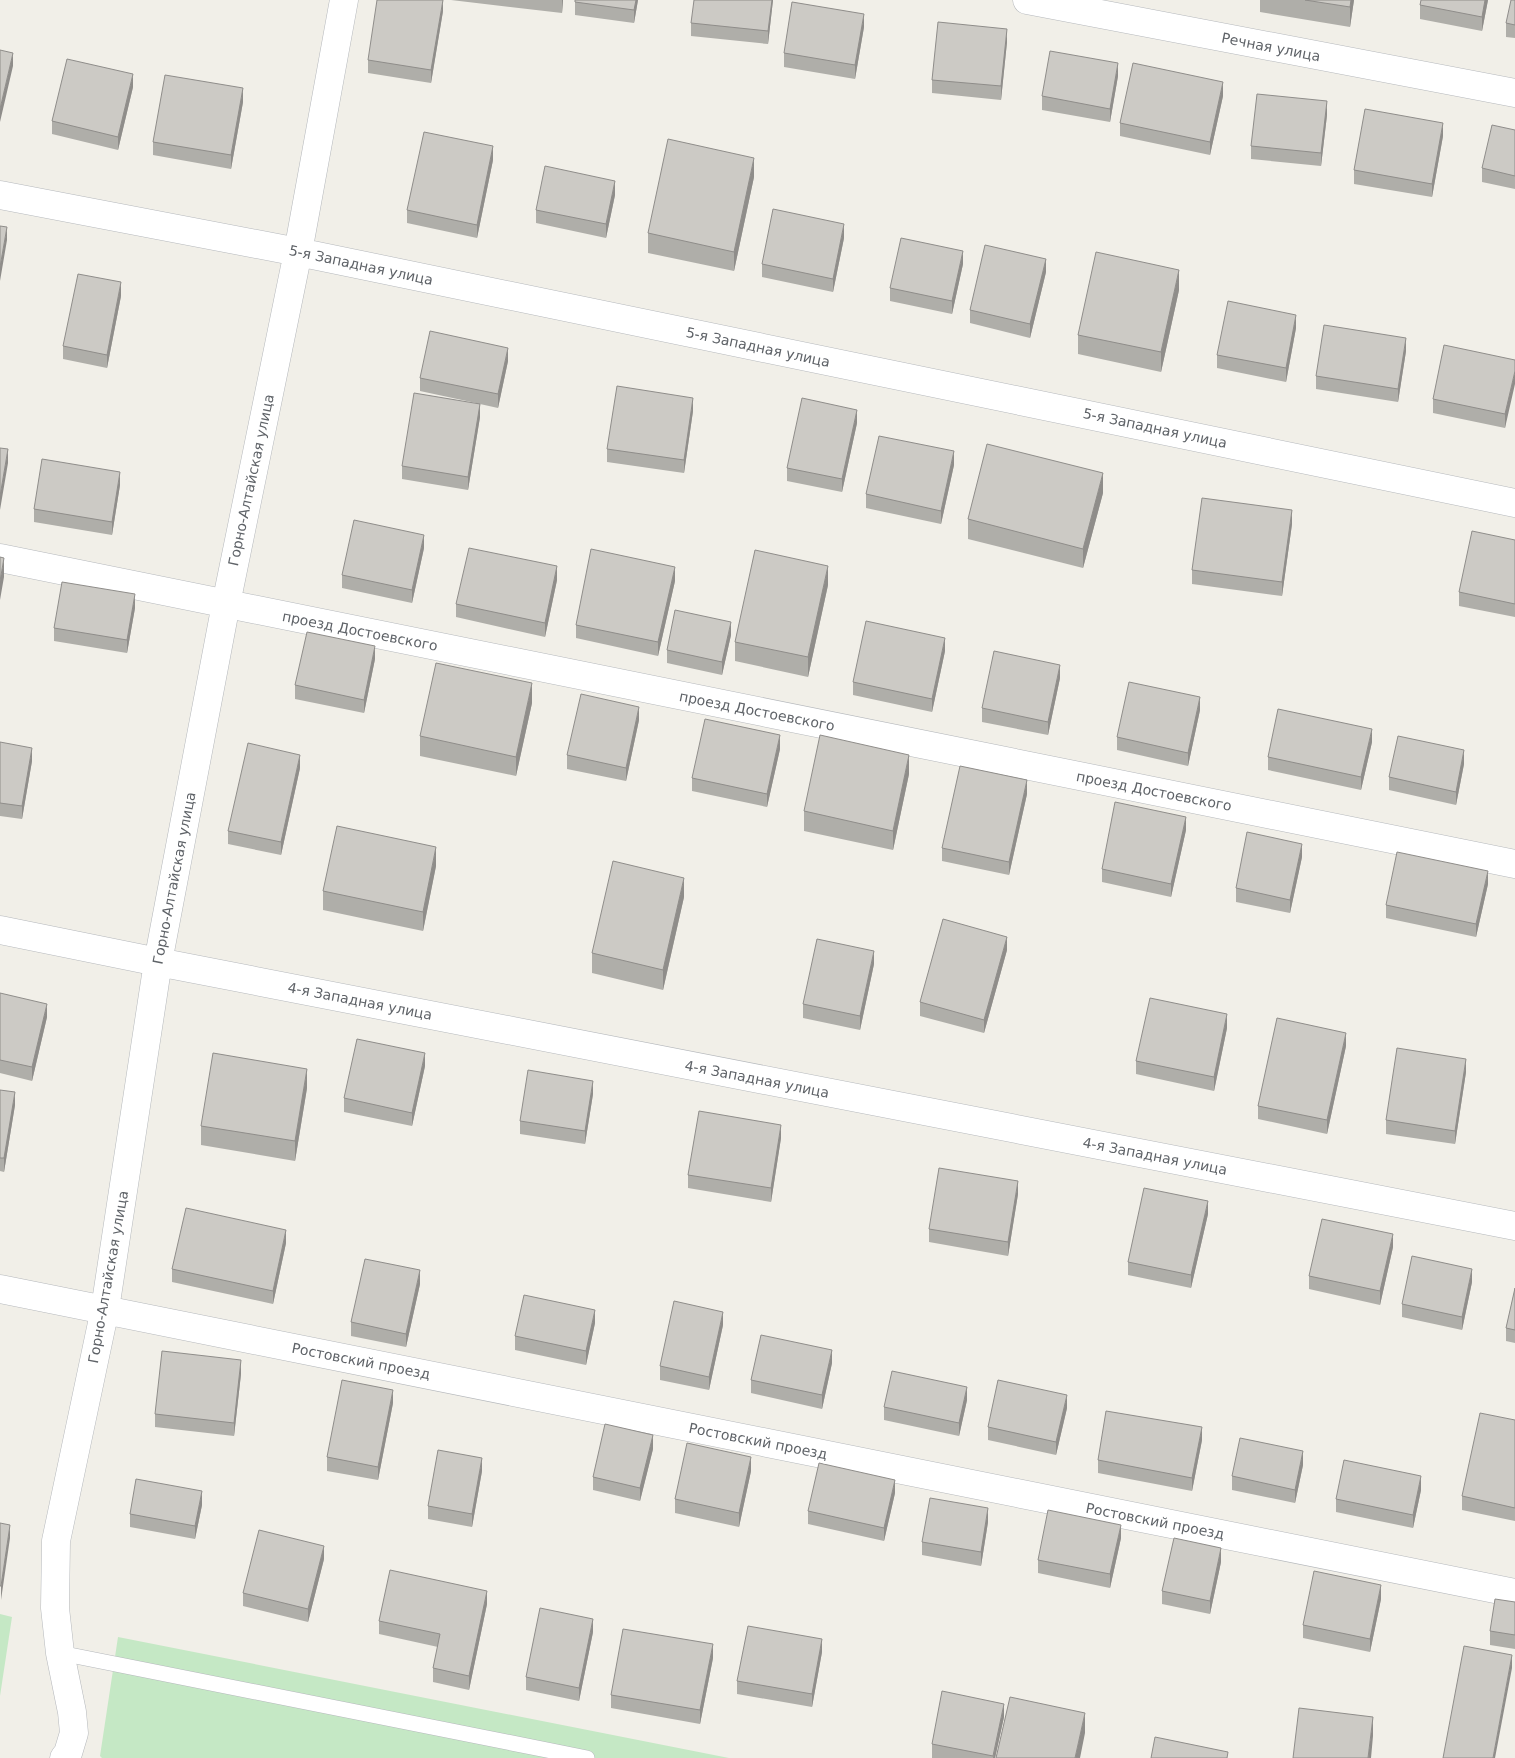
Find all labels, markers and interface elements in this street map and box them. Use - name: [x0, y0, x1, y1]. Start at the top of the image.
- street label: Речная улица: [1220, 30, 1322, 64]
- street label: 5-я Западная улица: [288, 242, 434, 288]
- street label: 5-я Западная улица: [685, 324, 831, 370]
- street label: Горно-Алтайская улица: [225, 393, 277, 567]
- street label: 5-я Западная улица: [1082, 405, 1228, 451]
- street label: проезд Достоевского: [281, 608, 439, 654]
- street label: проезд Достоевского: [678, 688, 836, 734]
- street label: проезд Достоевского: [1075, 768, 1233, 814]
- street label: Горно-Алтайская улица: [149, 790, 199, 966]
- street label: 4-я Западная улица: [286, 979, 434, 1023]
- street label: 4-я Западная улица: [683, 1057, 831, 1101]
- street label: 4-я Западная улица: [1081, 1134, 1229, 1178]
- street label: Горно-Алтайская улица: [85, 1189, 131, 1365]
- street label: Ростовский проезд: [290, 1340, 432, 1382]
- street label: Ростовский проезд: [687, 1420, 829, 1462]
- street label: Ростовский проезд: [1084, 1500, 1226, 1542]

